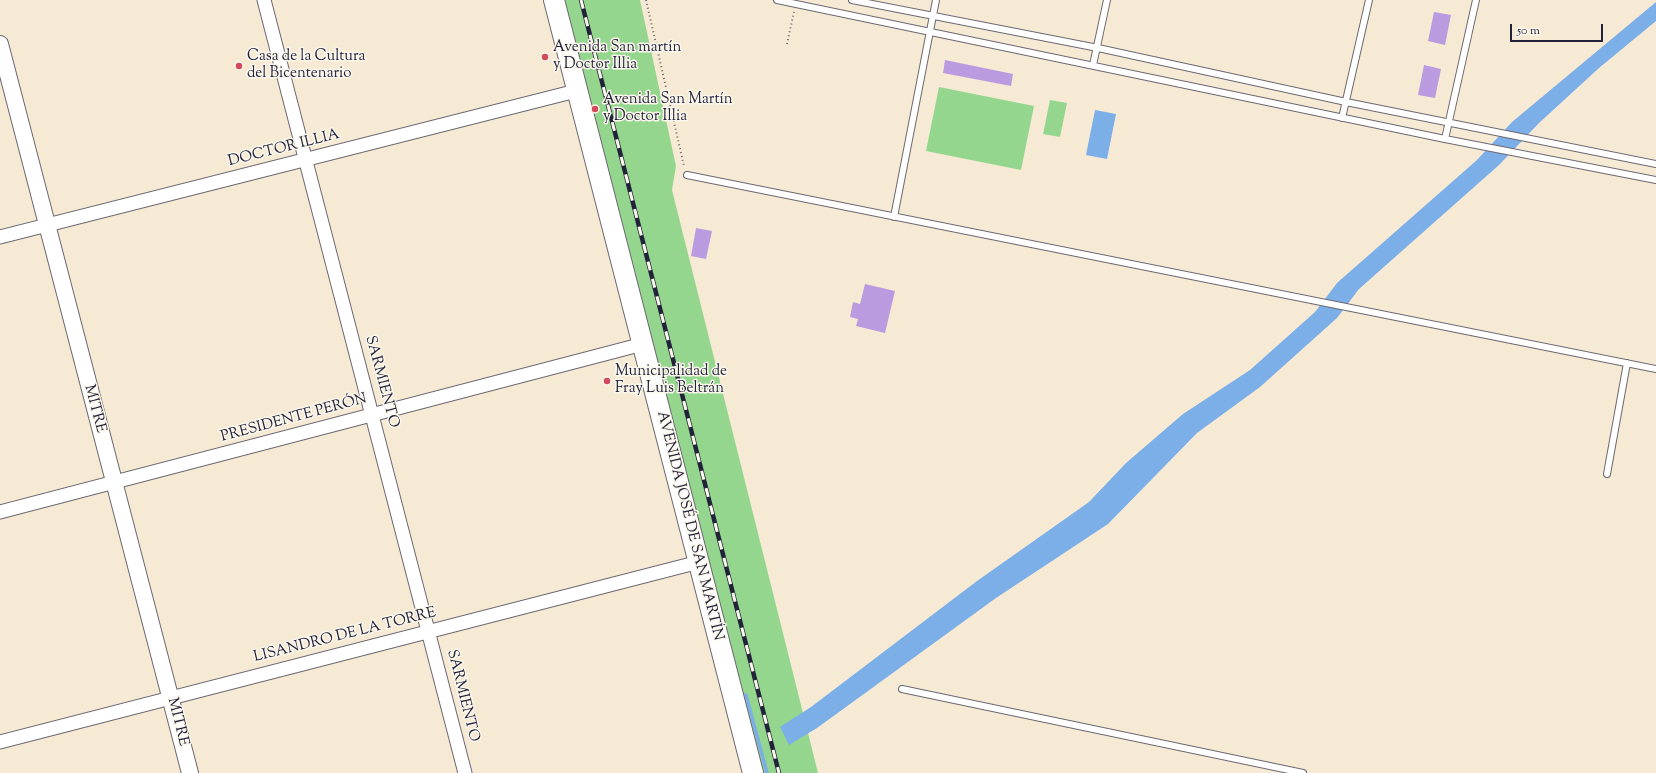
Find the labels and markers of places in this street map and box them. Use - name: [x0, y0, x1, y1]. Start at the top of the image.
- place label: Avenida San martín y Doctor Illia: [553, 39, 681, 74]
- place label: Casa de la Cultura del Bicentenario: [247, 48, 365, 83]
- marker: Avenida San martín y Doctor Illia: [540, 52, 550, 62]
- marker: Casa de la Cultura del Bicentenario: [234, 61, 244, 71]
- place label: Avenida San Martín y Doctor Illia: [603, 91, 733, 126]
- marker: Avenida San Martín y Doctor Illia: [590, 104, 600, 114]
- place label: Municipalidad de Fray Luis Beltrán: [615, 363, 727, 398]
- marker: Municipalidad de Fray Luis Beltrán: [602, 376, 612, 386]

